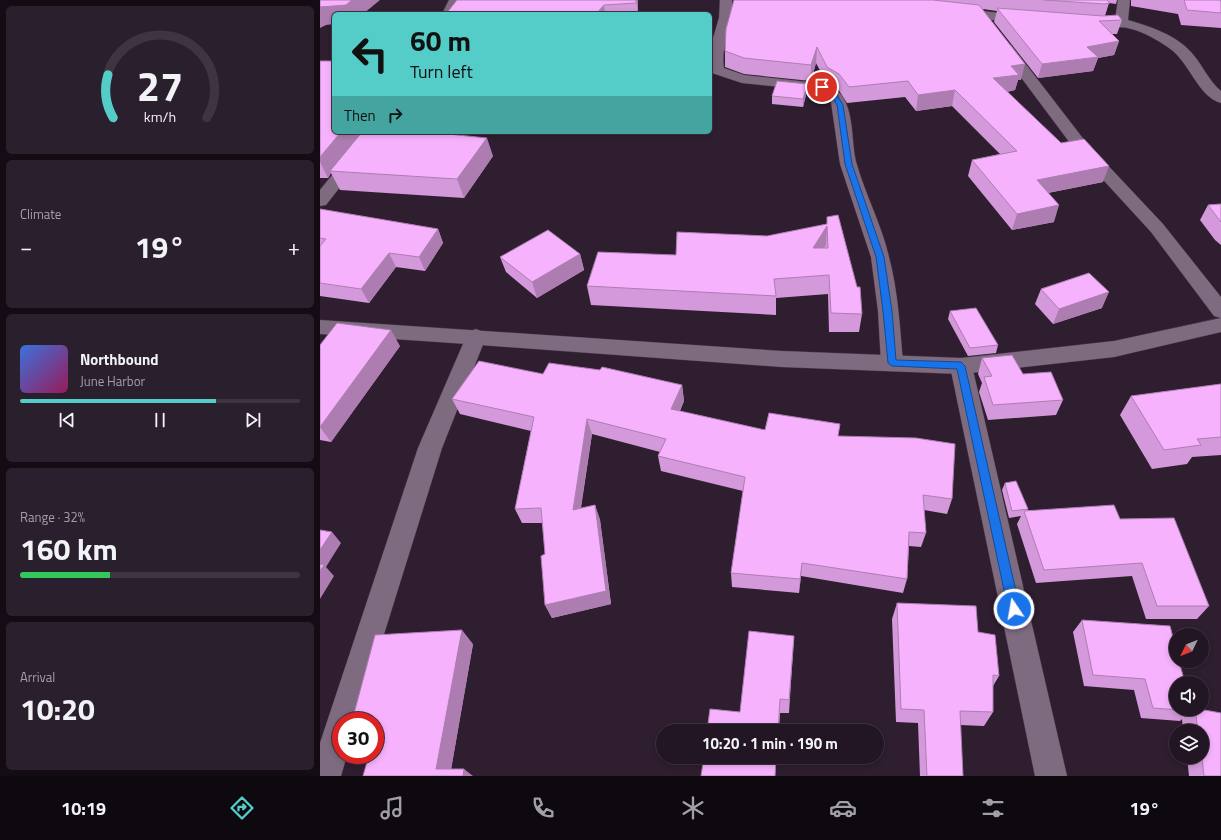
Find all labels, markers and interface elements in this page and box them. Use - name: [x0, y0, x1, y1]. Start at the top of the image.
- text: 60 m: [410, 19, 471, 62]
- icon: left: [344, 28, 396, 80]
- text: 27: [137, 54, 183, 117]
- text: Turn left: [410, 58, 473, 85]
- pin: [805, 70, 839, 104]
- icon: arrive: [811, 76, 833, 98]
- text: Then: [344, 104, 376, 127]
- icon: right: [384, 104, 406, 126]
- text: km/h: [144, 106, 176, 128]
- text: Climate: [20, 204, 61, 224]
- text: 19°: [135, 224, 185, 270]
- text: −: [20, 230, 32, 264]
- text: +: [288, 230, 300, 264]
- text: Northbound: [80, 348, 159, 371]
- text: June Harbor: [80, 371, 145, 391]
- icon: previous: [56, 409, 78, 431]
- icon: pause: [149, 409, 171, 431]
- icon: next: [242, 409, 264, 431]
- text: Range · 32%: [20, 507, 85, 527]
- text: 160 km: [20, 526, 118, 572]
- position arrow: [993, 588, 1035, 630]
- north arrow: [1169, 628, 1209, 668]
- map controls: [1169, 628, 1209, 764]
- text: Arrival: [20, 667, 55, 687]
- button: sound: [1169, 676, 1209, 716]
- text: 10:20: [20, 686, 95, 732]
- speed limit sign: 30: [332, 712, 384, 764]
- button: layers: [1169, 724, 1209, 764]
- text: 10:20 · 1 min · 190 m: [702, 732, 838, 755]
- icon: directions: [228, 794, 256, 822]
- icon: music: [378, 794, 406, 822]
- icon: phone: [529, 794, 557, 822]
- icon: climate: [679, 794, 707, 822]
- icon: car: [829, 794, 857, 822]
- icon: filters: [979, 794, 1007, 822]
- text: 10:19: [61, 795, 106, 822]
- text: 19°: [1130, 795, 1160, 822]

